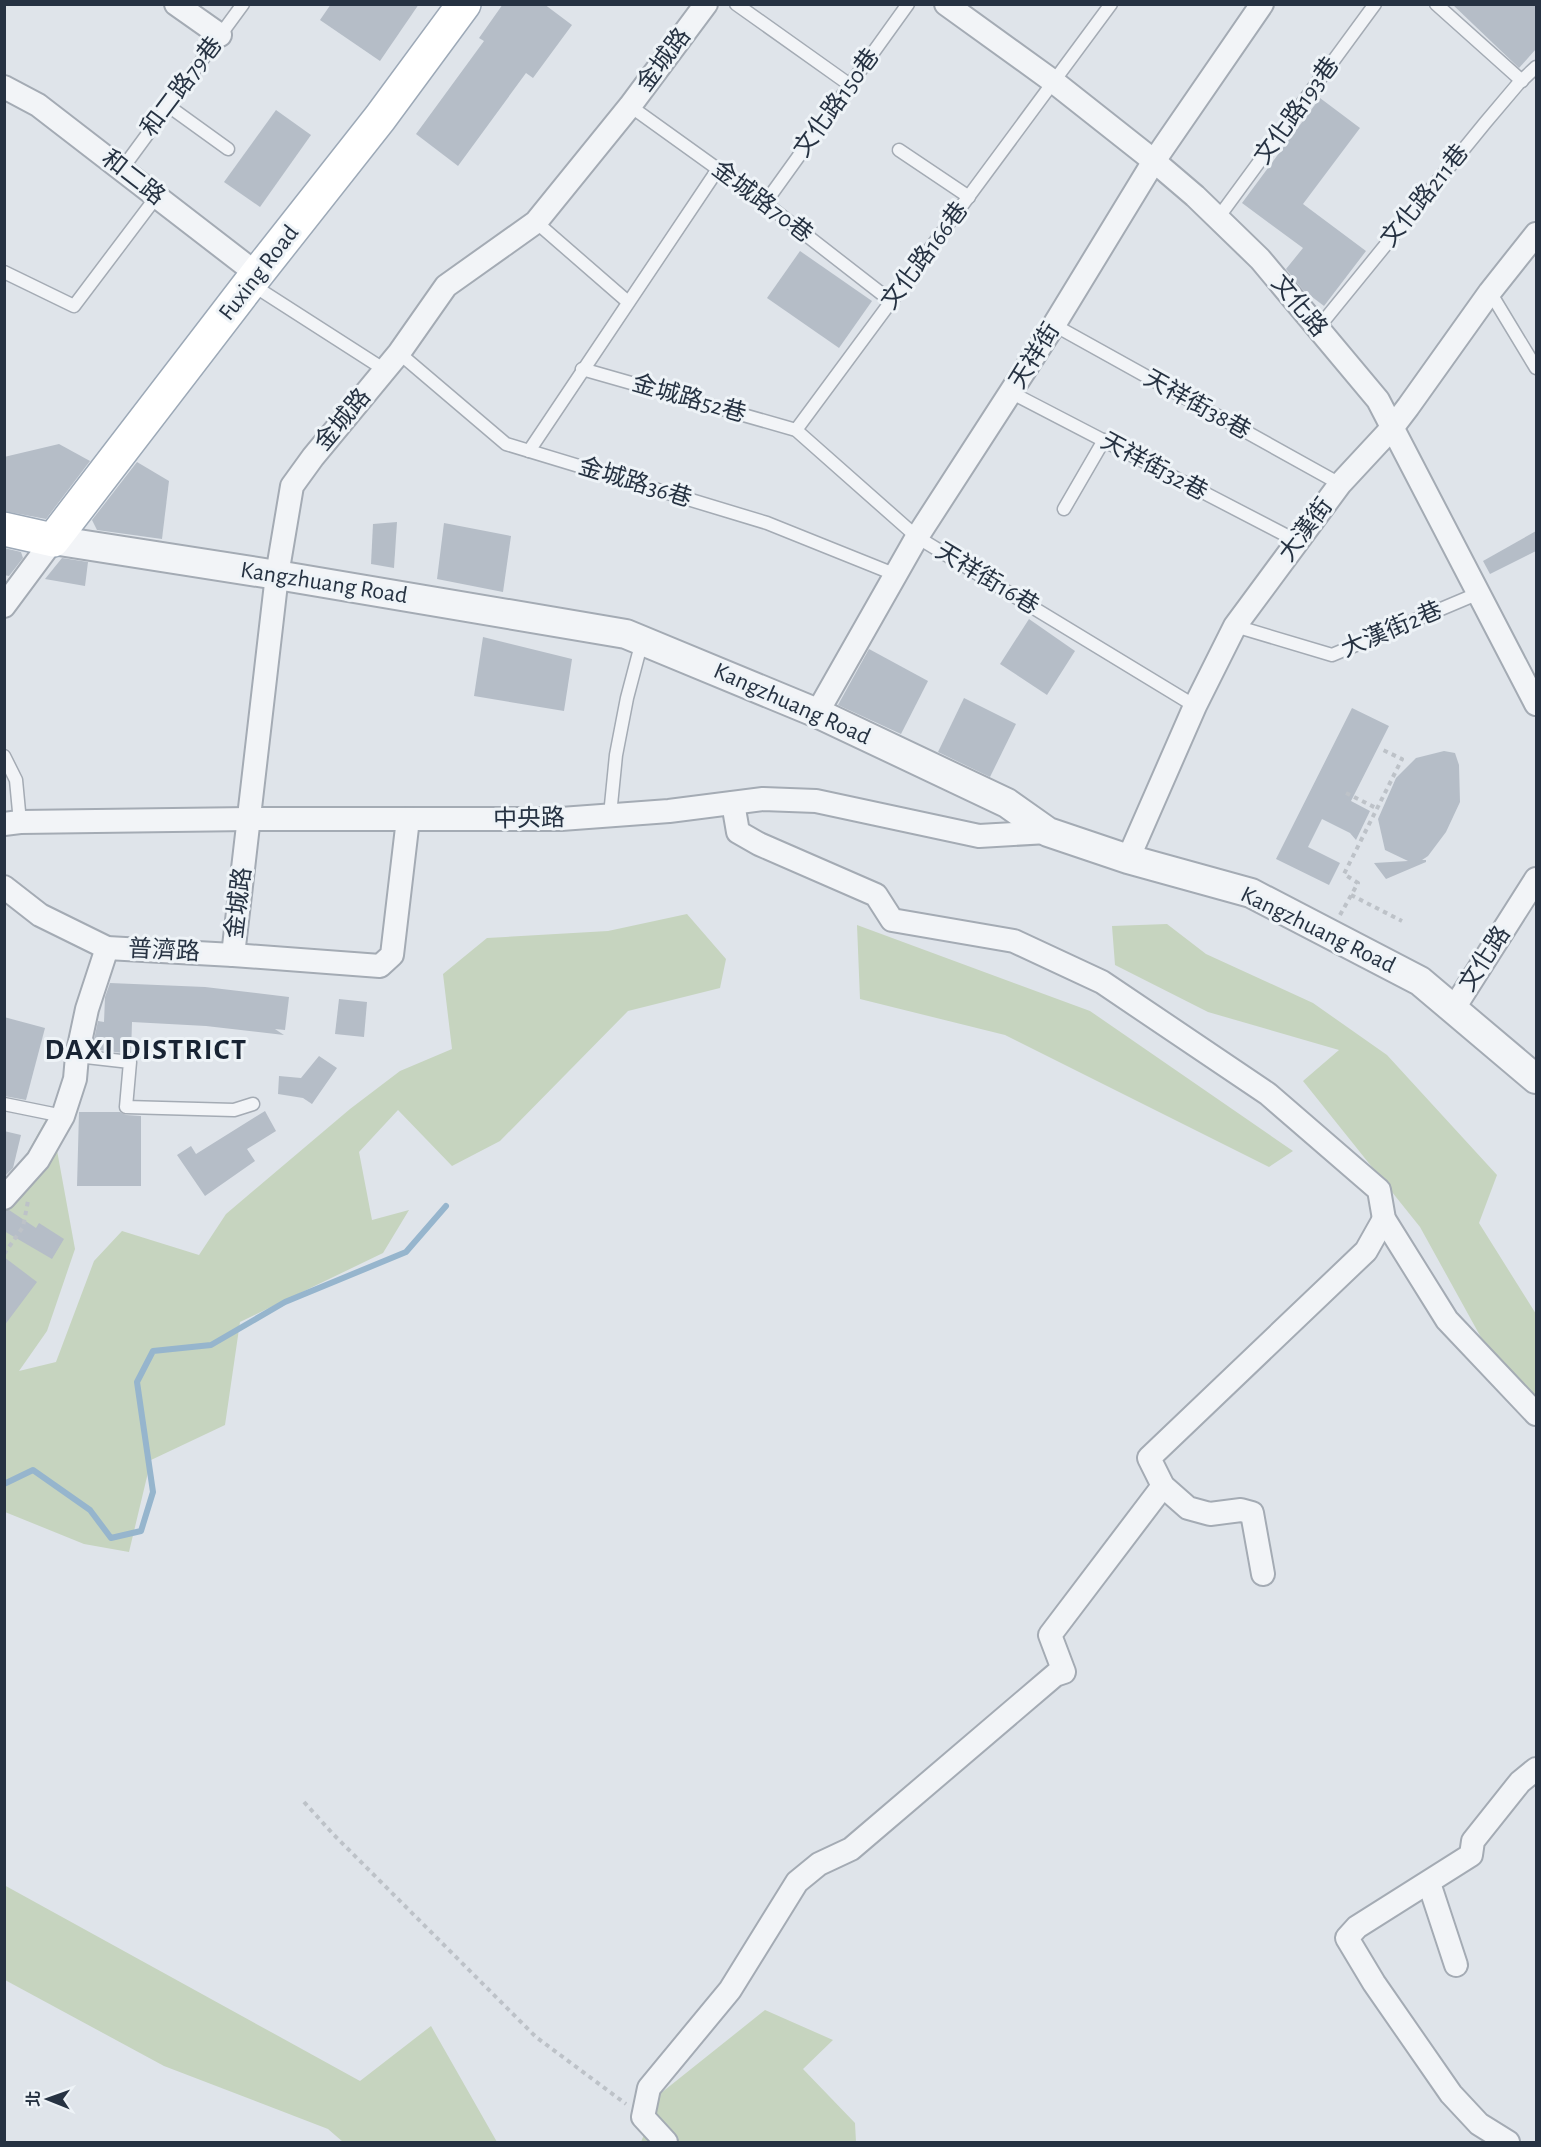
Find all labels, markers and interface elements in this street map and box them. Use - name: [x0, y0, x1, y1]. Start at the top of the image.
- street label: 金城路: [631, 23, 695, 96]
- street label: 和二路79巷: [136, 32, 227, 141]
- street label: 文化路150巷: [788, 43, 884, 161]
- street label: 文化路193巷: [1249, 52, 1344, 169]
- street label: 文化路211巷: [1375, 139, 1473, 252]
- street label: 和二路: [97, 145, 170, 210]
- street label: 金城路70巷: [707, 155, 818, 247]
- street label: 文化路166巷: [876, 197, 973, 314]
- street label: Fuxing Road: [215, 221, 303, 325]
- street label: 文化路: [1267, 269, 1333, 341]
- street label: 天祥街: [1004, 318, 1064, 393]
- street label: 天祥街38巷: [1140, 364, 1255, 444]
- street label: 金城路52巷: [629, 369, 749, 427]
- street label: 金城路: [309, 383, 375, 455]
- street label: 天祥街32巷: [1097, 427, 1212, 505]
- street label: 金城路36巷: [575, 452, 695, 512]
- street label: 大漢街: [1273, 493, 1337, 566]
- street label: 天祥街16巷: [931, 537, 1044, 619]
- street label: Kangzhuang Road: [239, 558, 409, 608]
- street label: 大漢街2巷: [1337, 596, 1446, 662]
- street label: Kangzhuang Road: [710, 659, 874, 749]
- street label: 中央路: [493, 804, 565, 832]
- street label: 金城路: [221, 866, 255, 940]
- street label: Kangzhuang Road: [1237, 882, 1399, 978]
- street label: 文化路: [1454, 921, 1515, 996]
- street label: 普濟路: [127, 935, 201, 965]
- district label: DAXI DISTRICT: [45, 1035, 247, 1065]
- north arrow: [18, 2069, 78, 2129]
- text: 北: [25, 2091, 42, 2107]

